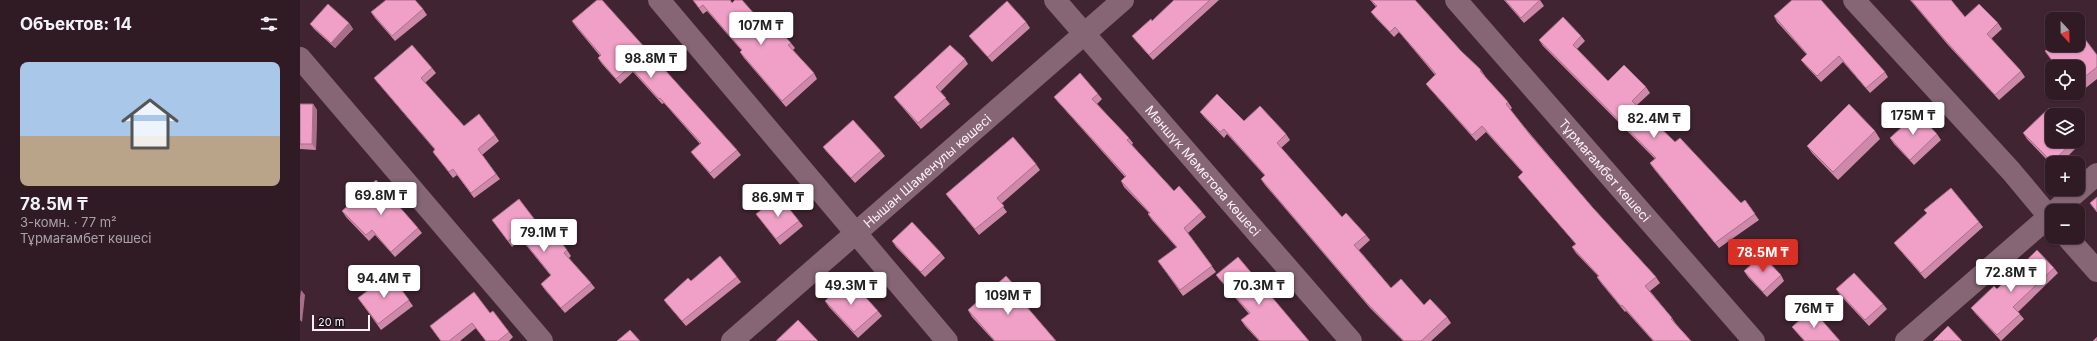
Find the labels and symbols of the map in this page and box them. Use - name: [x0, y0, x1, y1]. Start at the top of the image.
- pin: 107M ₸: [728, 12, 794, 46]
- north arrow: [2045, 12, 2085, 52]
- pin: 98.8M ₸: [614, 45, 688, 79]
- street label: Мәншүк Мәметова көшесі: [1142, 102, 1264, 239]
- pin: 175M ₸: [1880, 102, 1946, 136]
- pin: 82.4M ₸: [1617, 105, 1691, 139]
- street label: Нышан Шаменулы көшесі: [860, 111, 994, 231]
- street label: Тұрмағамбет көшесі: [1555, 115, 1654, 225]
- pin: 69.8M ₸: [344, 182, 418, 216]
- pin: 86.9M ₸: [741, 184, 815, 218]
- pin: 79.1M ₸: [507, 219, 581, 253]
- pin: 78.5M ₸: [1726, 239, 1800, 273]
- pin: 72.8M ₸: [1974, 259, 2048, 293]
- pin: 94.4M ₸: [347, 265, 421, 299]
- pin: 49.3M ₸: [814, 272, 888, 306]
- pin: 70.3M ₸: [1222, 272, 1296, 306]
- pin: 109M ₸: [975, 282, 1041, 316]
- pin: 76M ₸: [1786, 295, 1842, 329]
- scale bar: [312, 313, 370, 332]

